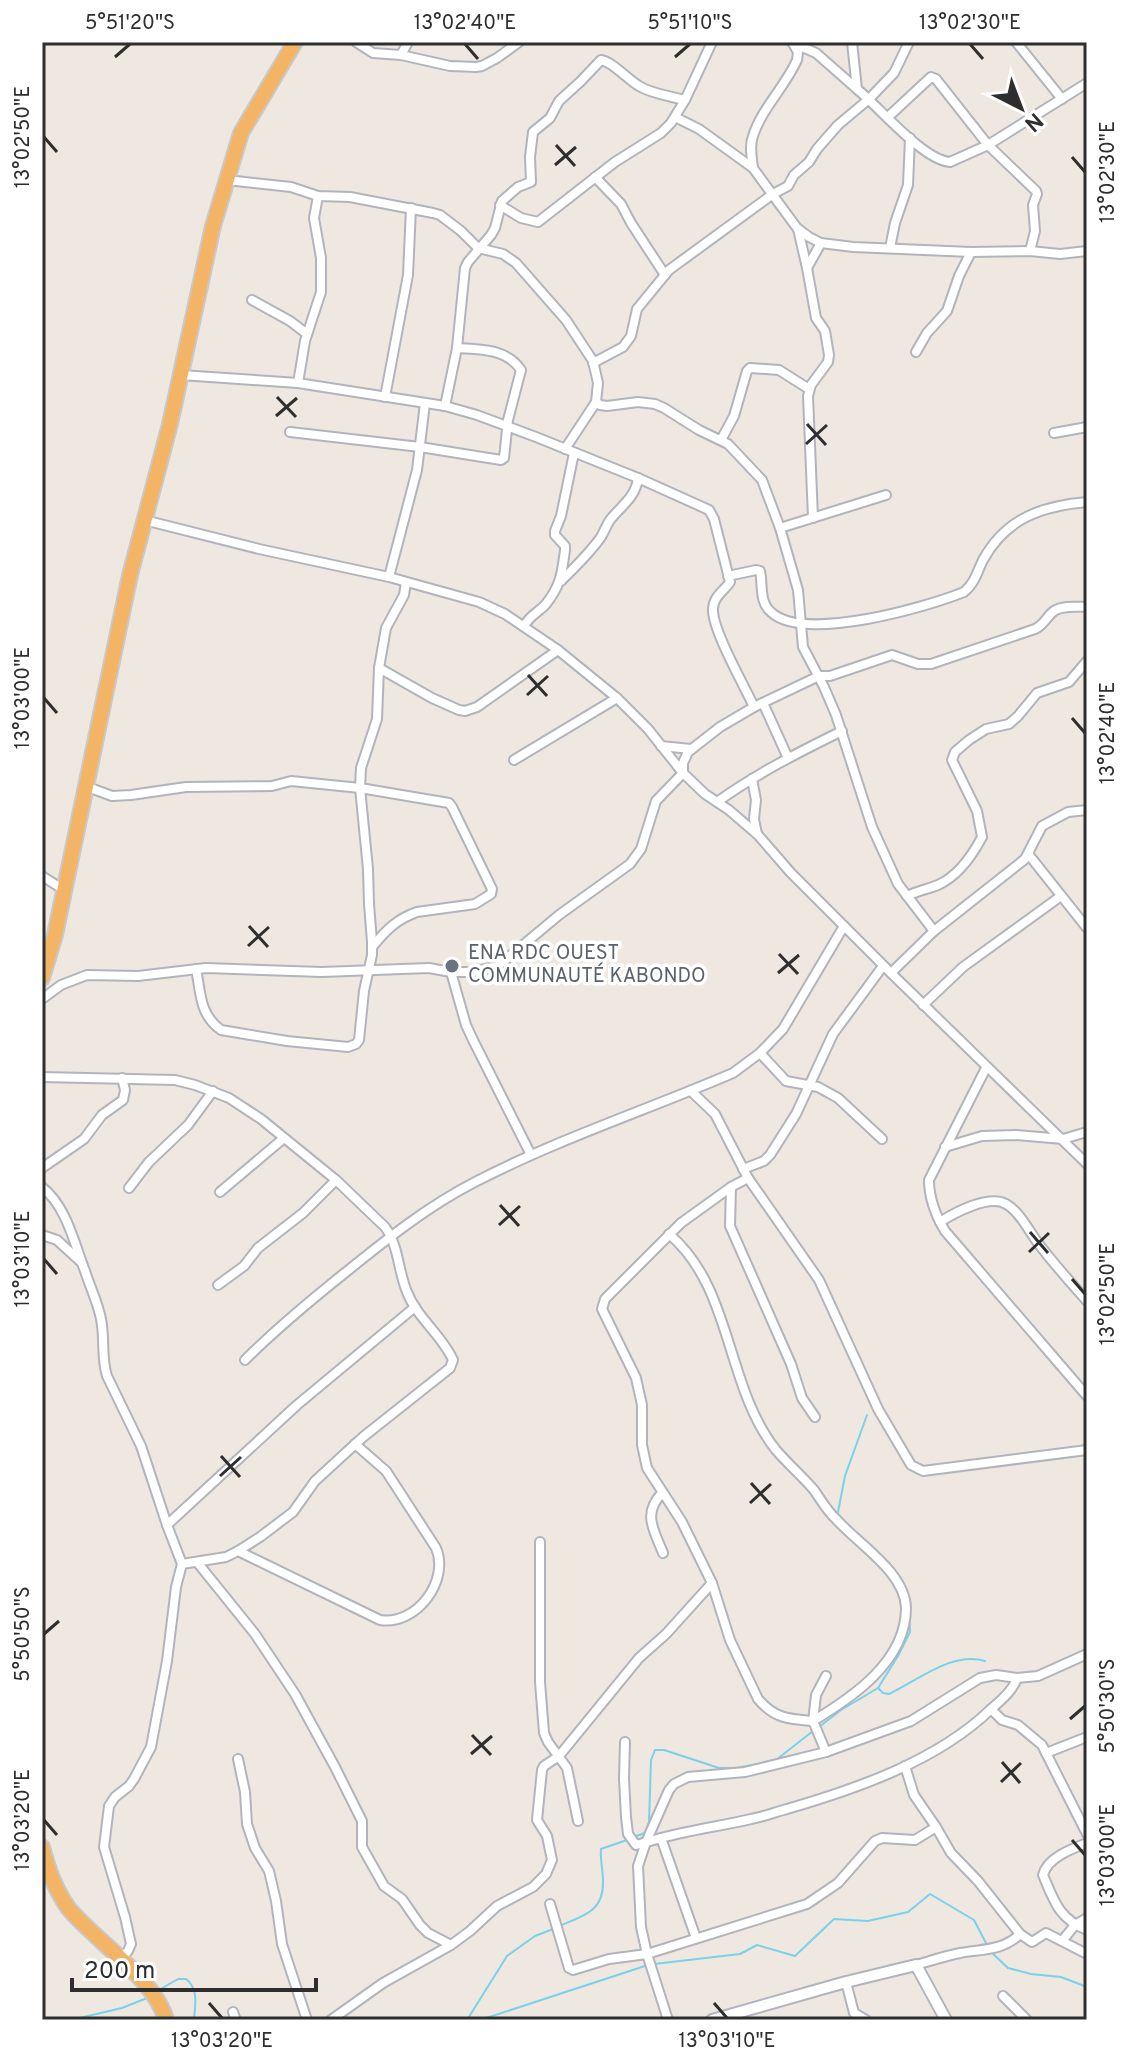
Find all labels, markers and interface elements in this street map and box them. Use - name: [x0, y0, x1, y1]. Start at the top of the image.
- text: 5°51'20"S: [85, 11, 175, 37]
- text: 13°02'40"E: [414, 11, 516, 37]
- text: 5°51'10"S: [647, 11, 733, 37]
- text: 13°02'30"E: [919, 11, 1021, 37]
- north arrow: [981, 68, 1061, 148]
- text: 13°02'50"E: [11, 86, 37, 188]
- text: N: [1018, 106, 1048, 136]
- text: 13°02'30"E: [1096, 121, 1122, 223]
- text: 13°03'00"E: [11, 647, 37, 749]
- text: 13°02'40"E: [1096, 682, 1122, 784]
- place label: ENA RDC OUEST COMMUNAUTÉ KABONDO: [468, 941, 706, 990]
- marker: ENA RDC OUEST COMMUNAUTÉ KABONDO: [443, 957, 461, 975]
- text: 13°03'10"E: [11, 1210, 37, 1308]
- text: 13°02'50"E: [1096, 1243, 1122, 1345]
- text: 5°50'50"S: [11, 1586, 37, 1682]
- text: 5°50'30"S: [1096, 1659, 1122, 1753]
- text: 13°03'20"E: [11, 1769, 37, 1871]
- text: 13°03'00"E: [1096, 1804, 1122, 1906]
- scale bar: [72, 1942, 316, 1992]
- text: 200 m: [84, 1957, 155, 1987]
- text: 13°03'20"E: [171, 2029, 273, 2055]
- text: 13°03'10"E: [678, 2029, 776, 2055]

